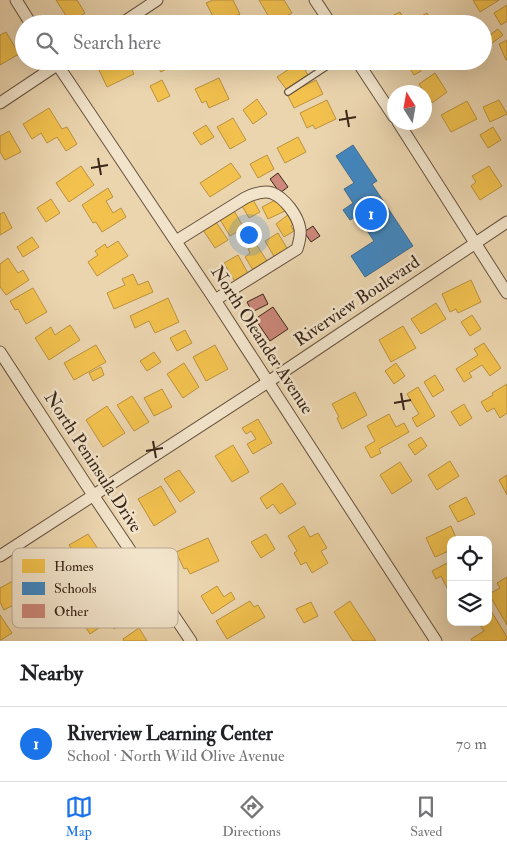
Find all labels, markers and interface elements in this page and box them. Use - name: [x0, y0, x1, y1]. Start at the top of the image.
- search box: [15, 15, 492, 70]
- icon: search: [33, 29, 61, 57]
- text: Search here: [73, 31, 161, 55]
- north arrow: [387, 85, 432, 130]
- pin: 1: [355, 195, 387, 233]
- your location: [236, 222, 262, 248]
- street label: Riverview Boulevard: [290, 250, 424, 352]
- street label: North Oleander Avenue: [205, 261, 319, 419]
- street label: North Peninsula Drive: [39, 387, 147, 537]
- map controls: [447, 536, 492, 626]
- button: locate: [447, 536, 492, 581]
- legend: [12, 548, 178, 628]
- text: Homes: [54, 558, 94, 575]
- text: Schools: [54, 580, 97, 597]
- button: layers: [447, 581, 492, 626]
- text: Other: [54, 603, 89, 620]
- text: Nearby: [20, 660, 83, 687]
- text: Riverview Learning Center: [67, 722, 273, 746]
- text: 1: [33, 734, 39, 754]
- text: 70 m: [456, 734, 487, 754]
- text: School · North Wild Olive Avenue: [67, 746, 285, 766]
- tab: Map: [65, 793, 93, 840]
- tab: Directions: [222, 793, 281, 840]
- tab: Saved: [410, 793, 442, 840]

